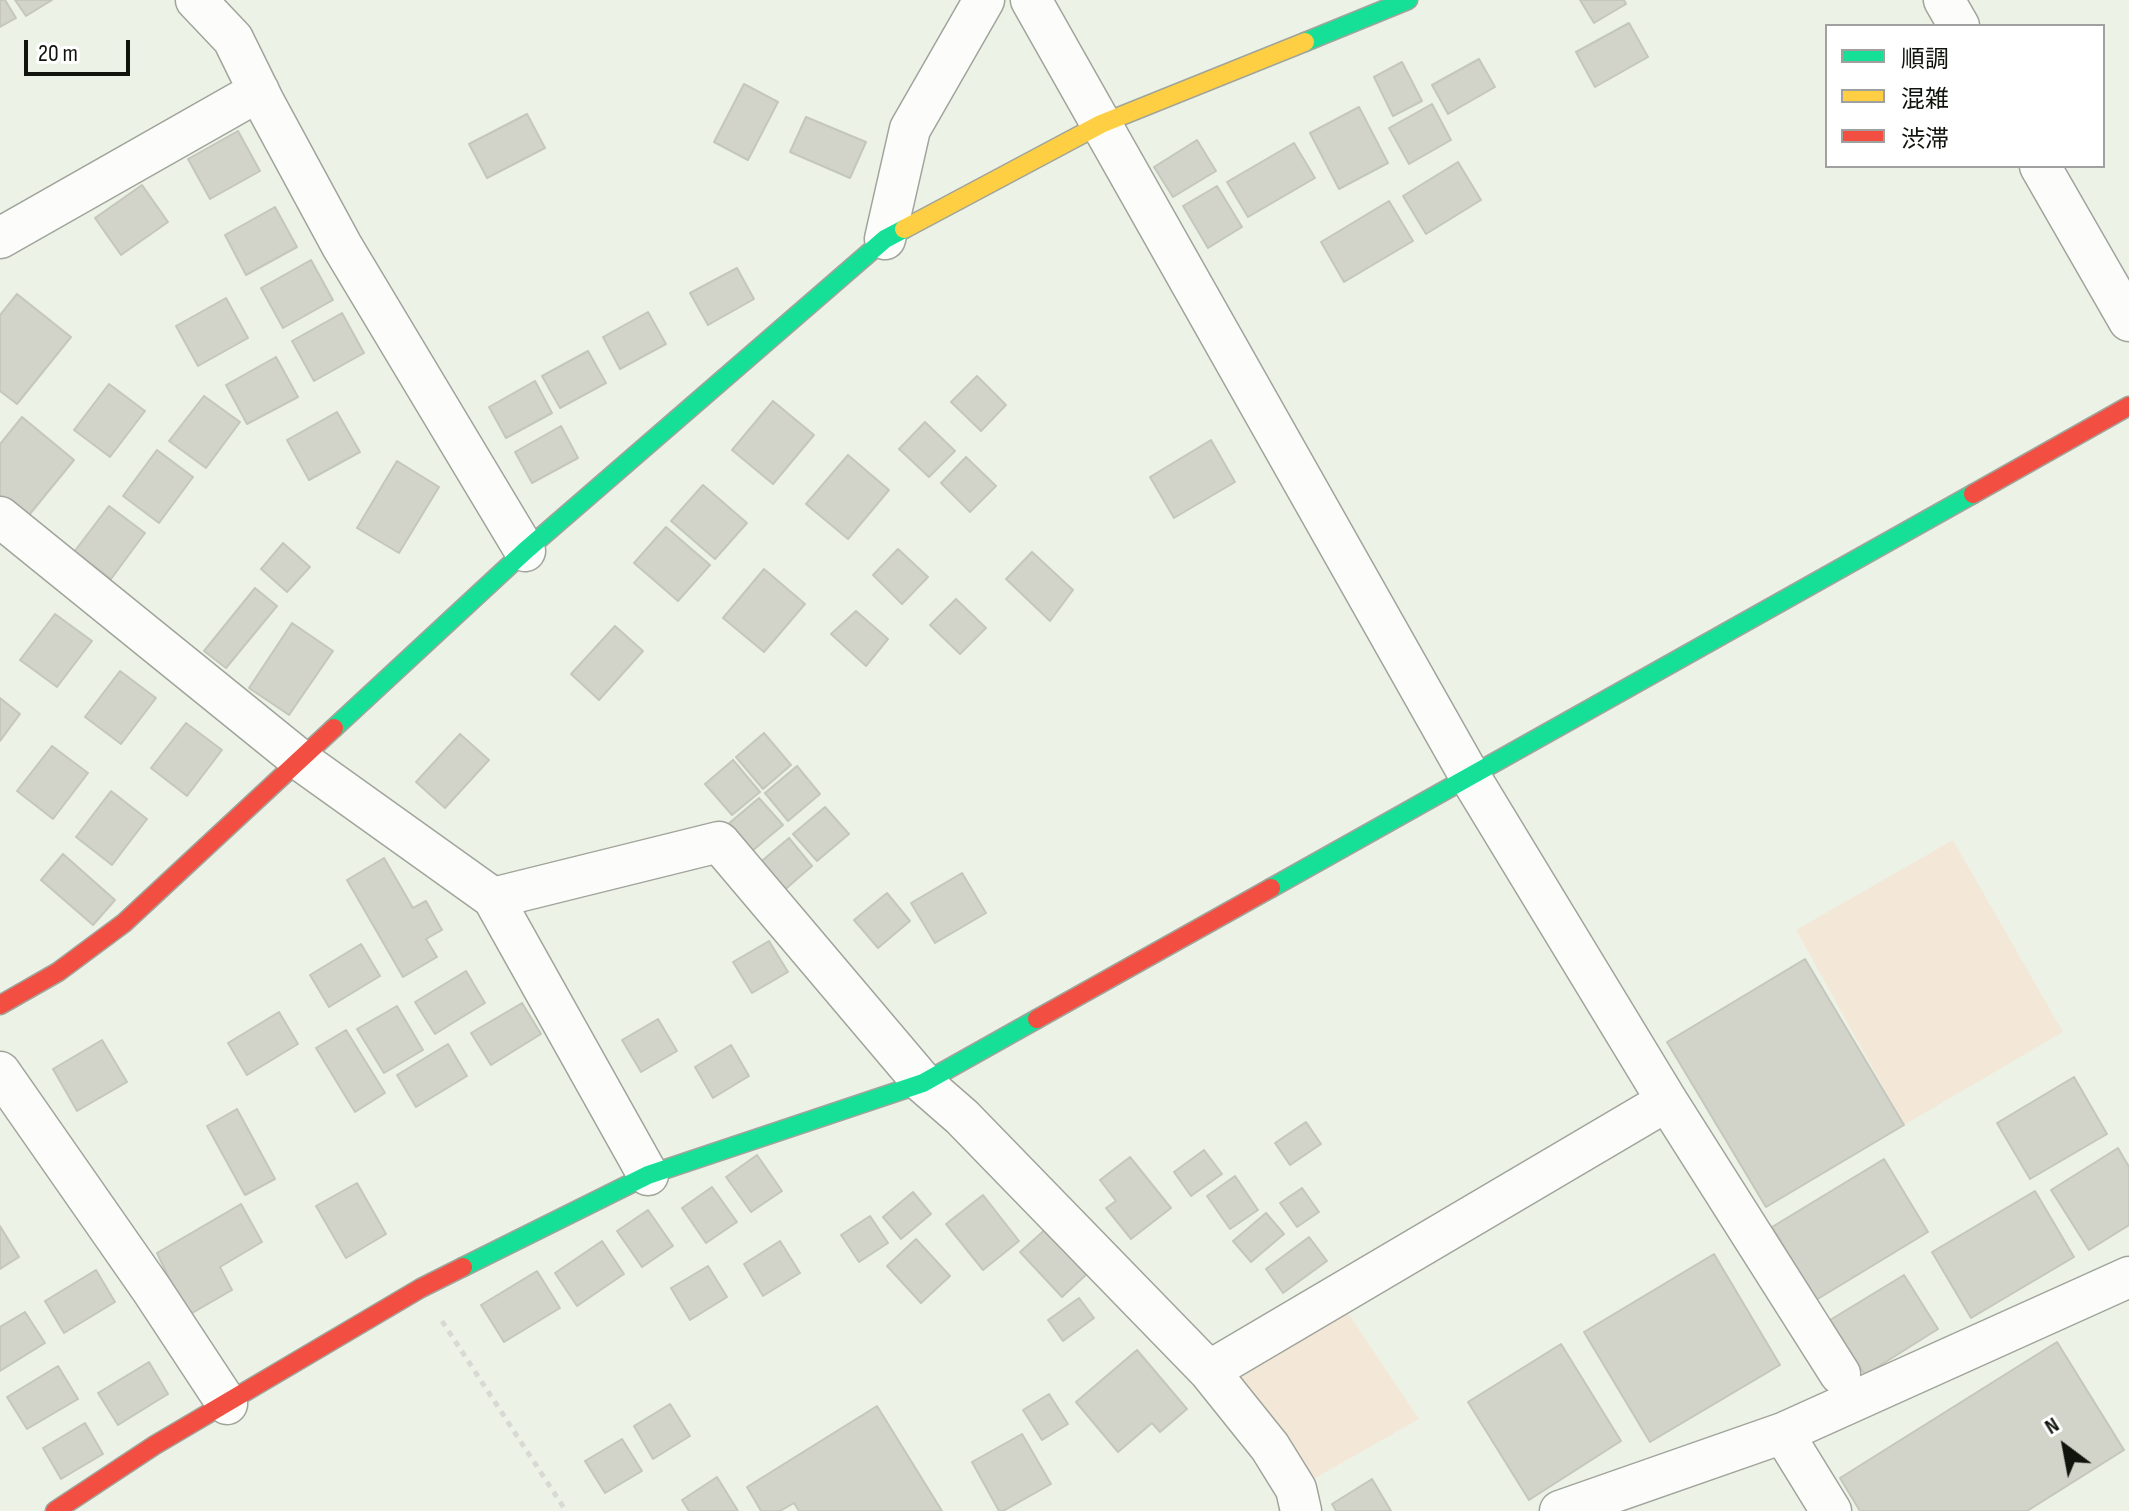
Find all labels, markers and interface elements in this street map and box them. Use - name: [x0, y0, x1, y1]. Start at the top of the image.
- scale bar: [28, 24, 134, 74]
- legend: [1825, 24, 2105, 168]
- text: 20 m: [38, 39, 78, 68]
- text: 順調: [1901, 45, 1949, 74]
- text: 混雑: [1901, 85, 1949, 114]
- text: 渋滞: [1901, 125, 1949, 154]
- north arrow: [2025, 1407, 2105, 1487]
- text: N: [2040, 1412, 2064, 1441]

